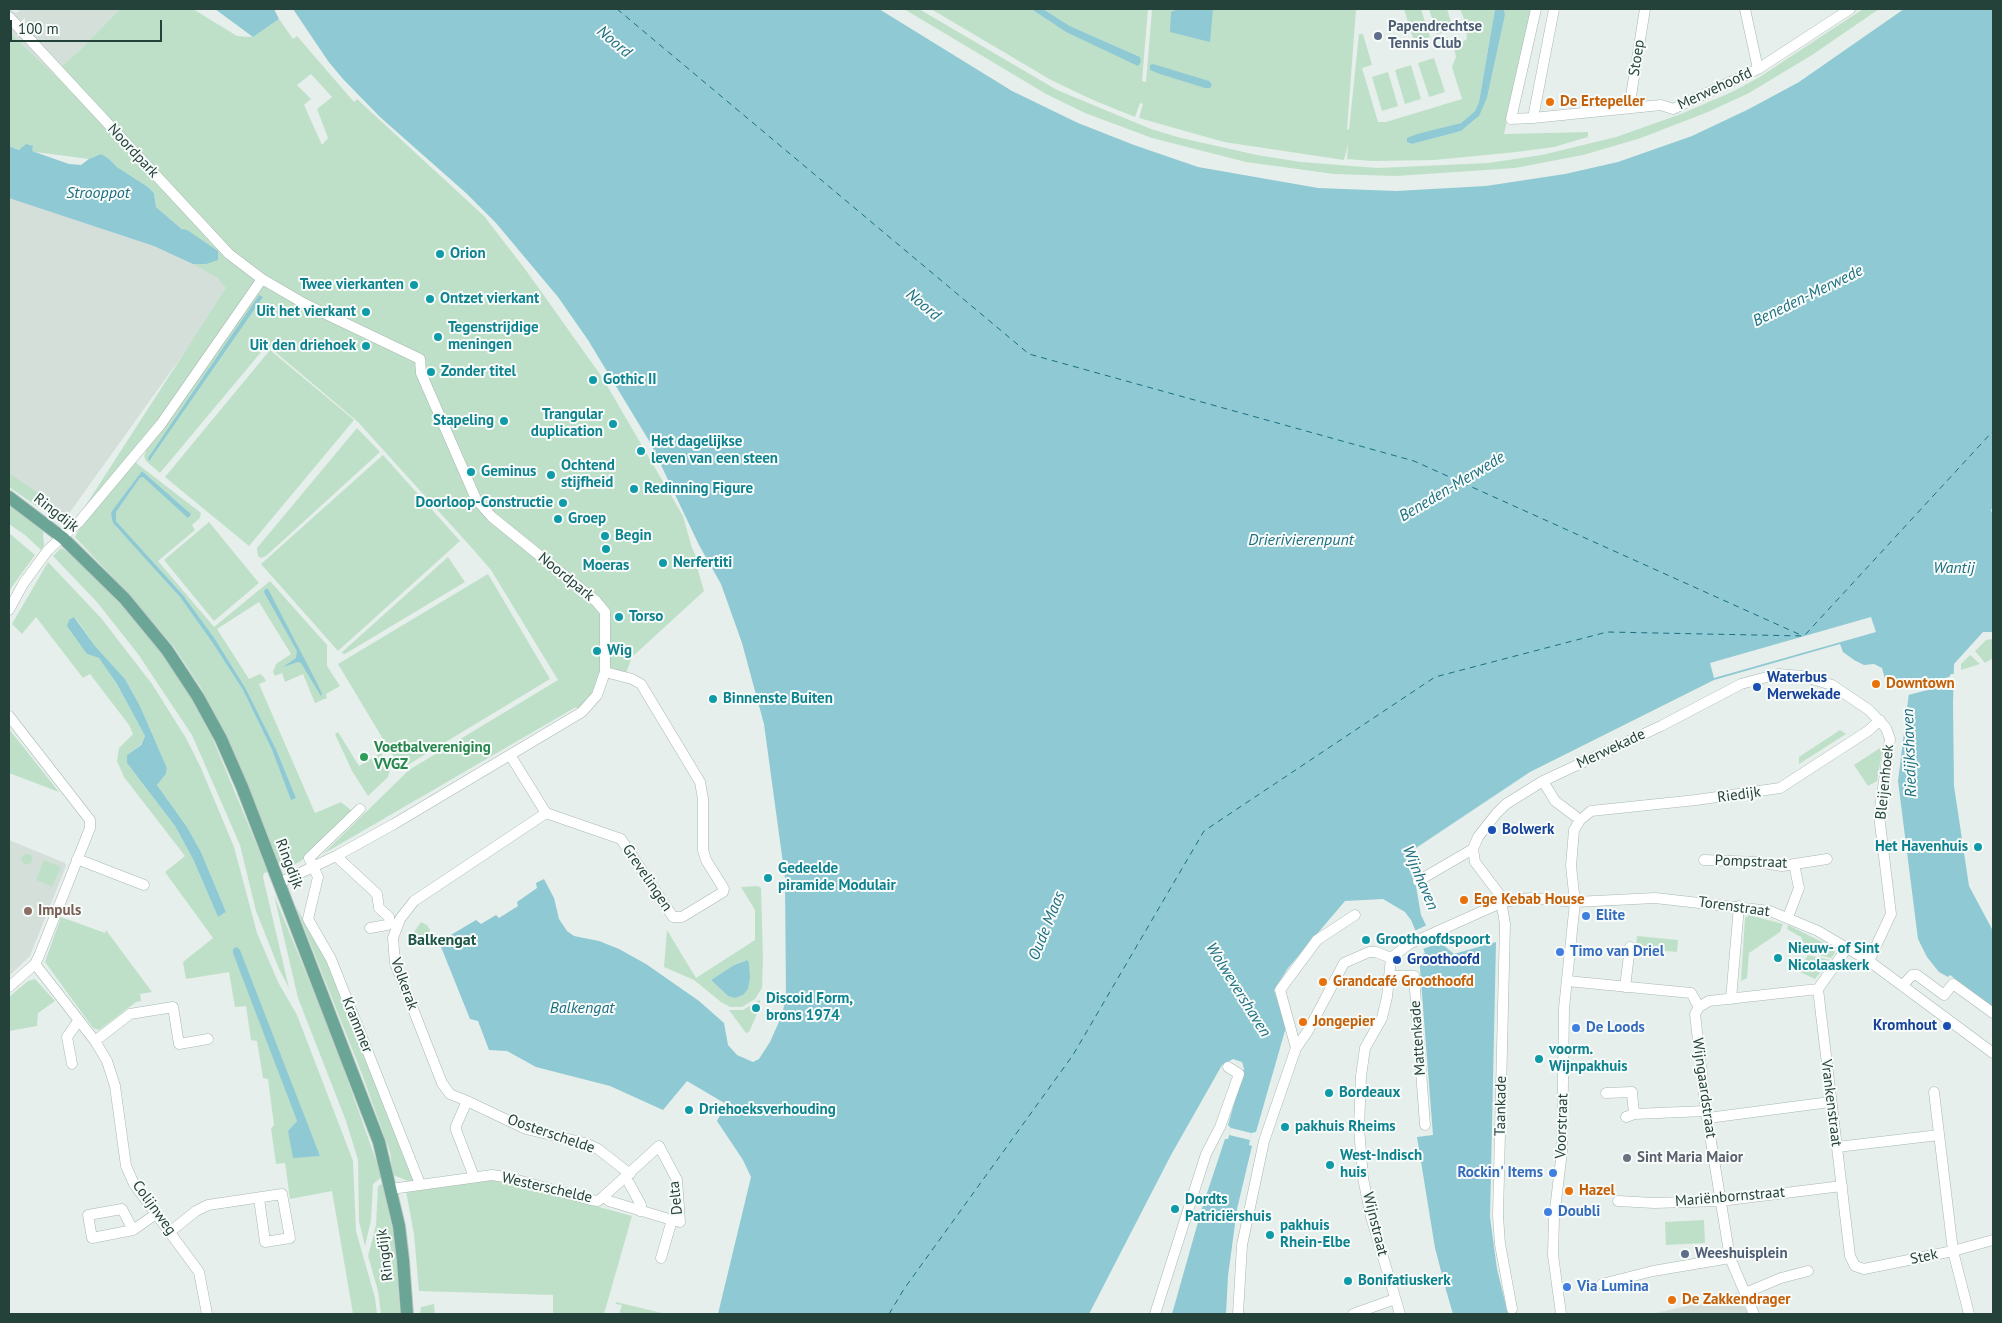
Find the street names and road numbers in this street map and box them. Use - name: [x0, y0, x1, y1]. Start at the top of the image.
- street label: Stoep: [1625, 38, 1649, 78]
- street label: Merwehoofd: [1675, 64, 1755, 114]
- street label: Noordpark: [104, 120, 162, 182]
- street label: Ringdijk: [30, 490, 82, 536]
- street label: Noordpark: [534, 549, 598, 605]
- street label: Merwekade: [1574, 725, 1648, 773]
- street label: Bleijenhoek: [1872, 743, 1898, 821]
- street label: Riedijk: [1716, 783, 1762, 807]
- street label: Ringdijk: [271, 836, 307, 892]
- street label: Grevelingen: [618, 841, 676, 915]
- street label: Pompstraat: [1714, 852, 1788, 872]
- street label: Torenstraat: [1697, 893, 1771, 921]
- street label: Volkerak: [386, 955, 422, 1013]
- street label: Krammer: [338, 995, 376, 1055]
- street label: Mattenkade: [1406, 1000, 1430, 1076]
- street label: Wijngaardstraat: [1688, 1037, 1720, 1139]
- street label: Vrankenstraat: [1817, 1058, 1845, 1148]
- street label: Taankade: [1491, 1076, 1511, 1136]
- street label: Voorstraat: [1552, 1093, 1572, 1159]
- street label: Oosterschelde: [505, 1111, 597, 1157]
- street label: Westerschelde: [500, 1169, 594, 1207]
- street label: Colijnweg: [128, 1177, 180, 1239]
- street label: Delta: [665, 1180, 687, 1216]
- street label: Mariënbornstraat: [1674, 1183, 1786, 1211]
- street label: Wijnstraat: [1358, 1190, 1392, 1258]
- street label: Ringdijk: [373, 1228, 397, 1282]
- street label: Stek: [1909, 1245, 1939, 1269]

